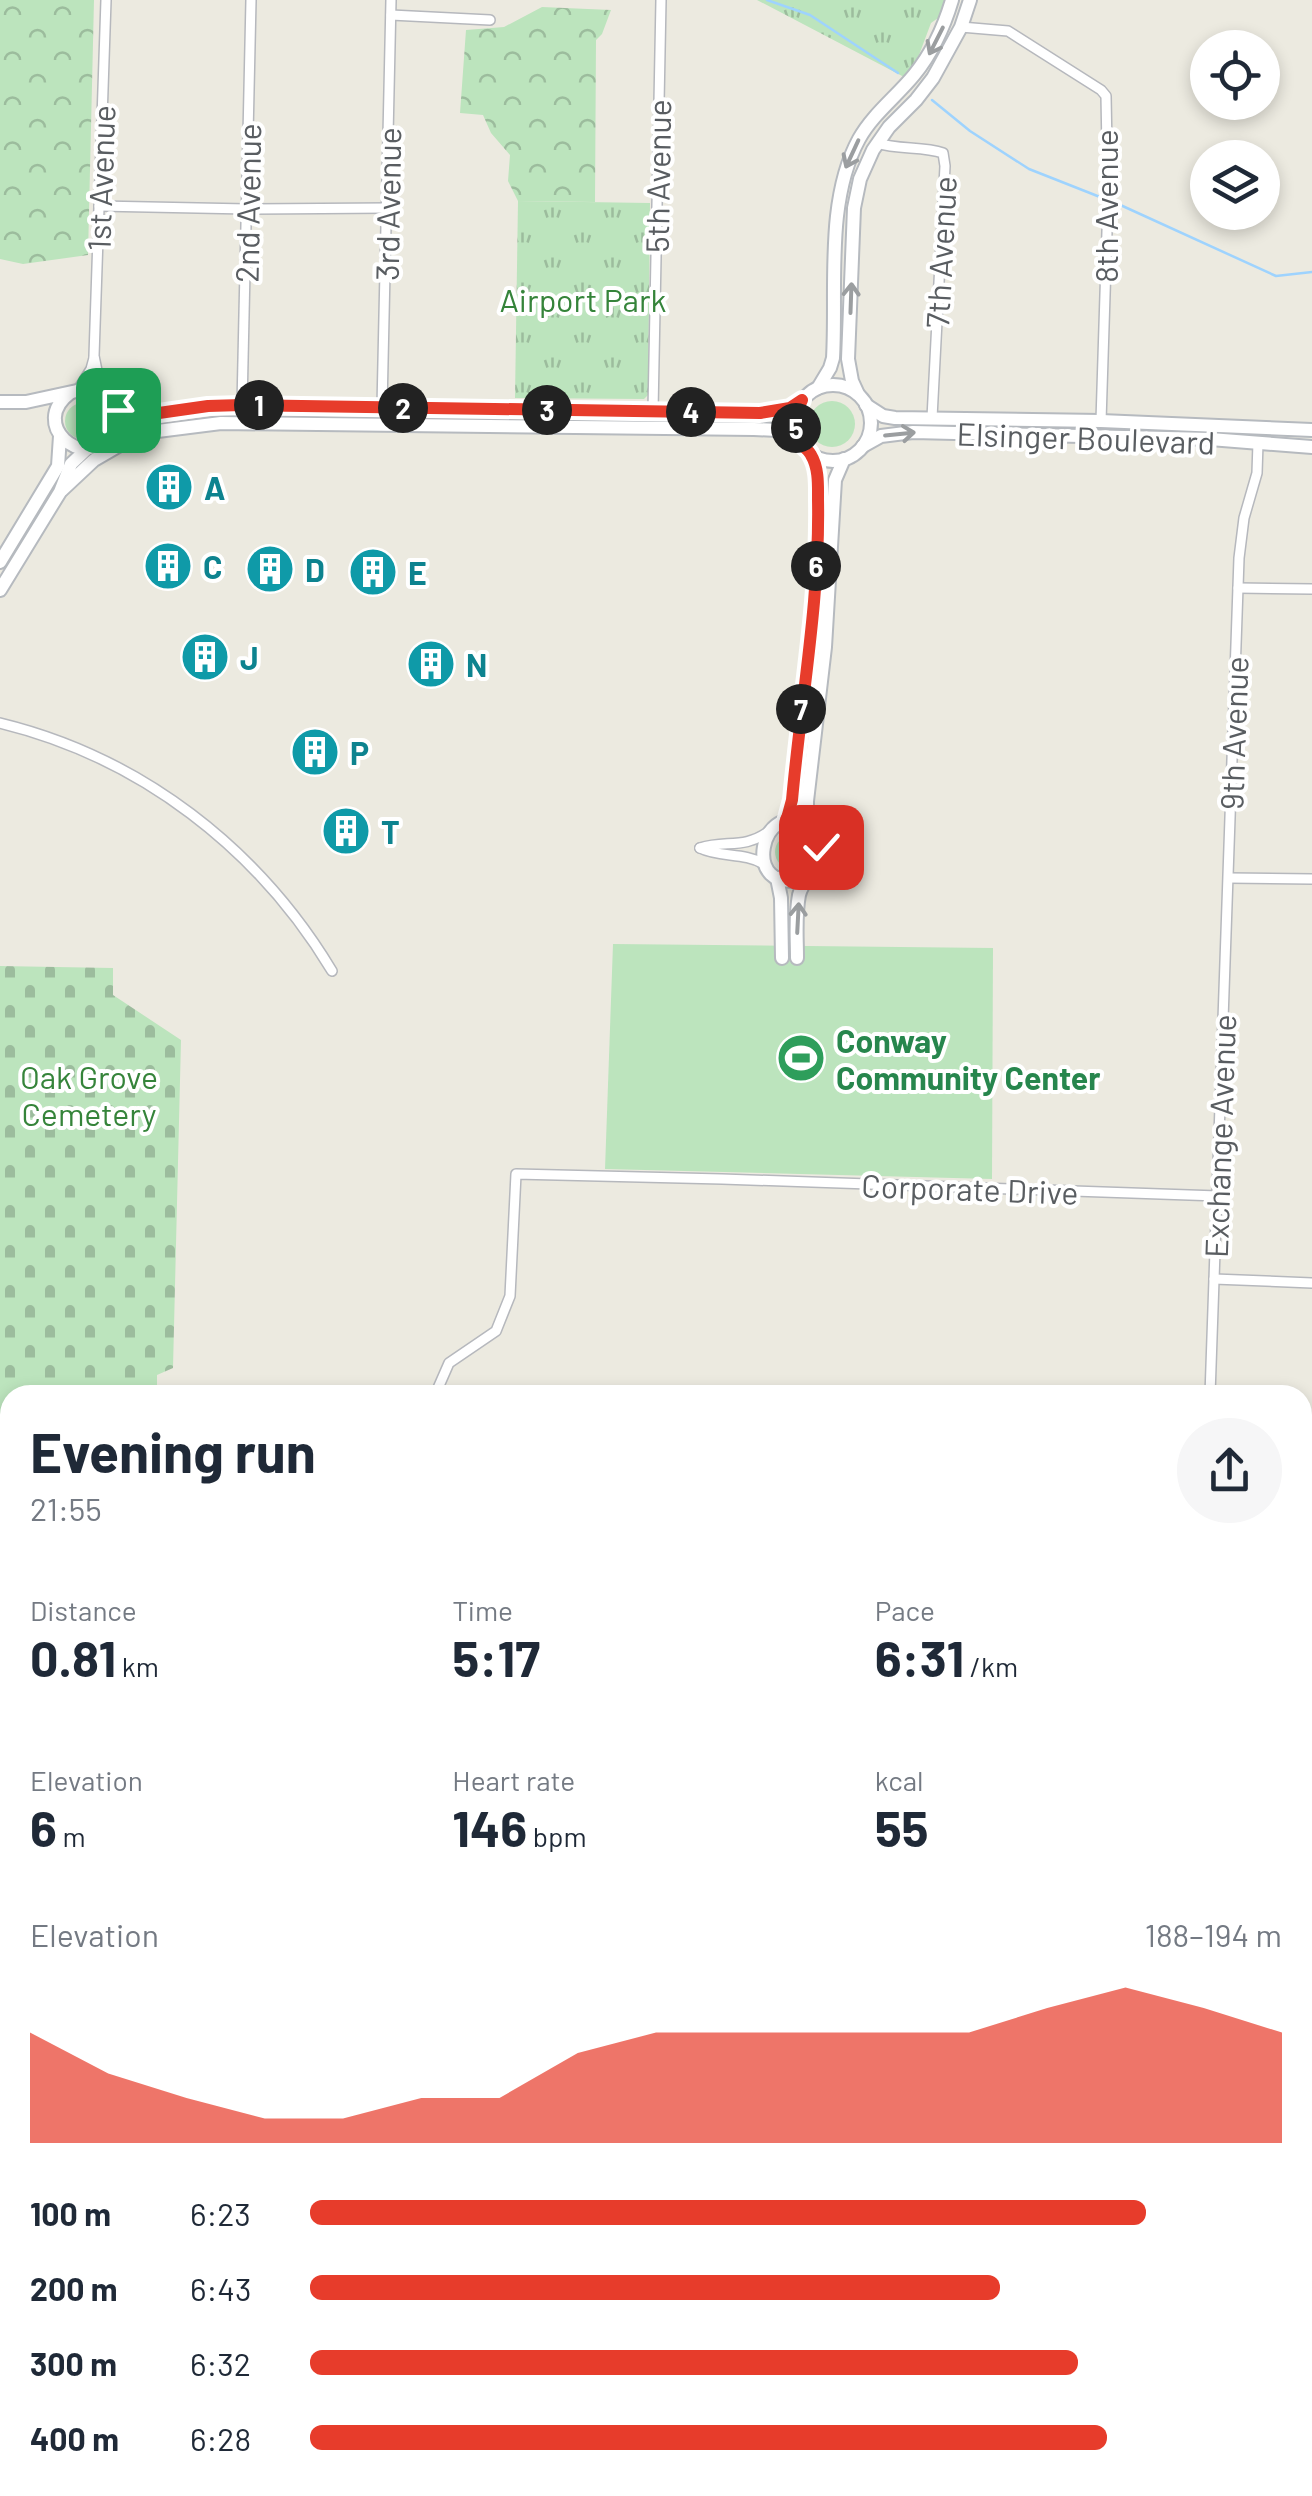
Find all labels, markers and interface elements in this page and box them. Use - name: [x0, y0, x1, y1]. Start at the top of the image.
- one-way arrow: [926, 25, 945, 55]
- map controls: [1190, 30, 1280, 230]
- button: locate: [1190, 30, 1280, 120]
- street label: 5th Avenue: [637, 99, 677, 253]
- street label: 1st Avenue: [78, 104, 122, 252]
- street label: 2nd Avenue: [227, 123, 267, 283]
- street label: 3rd Avenue: [367, 127, 407, 281]
- street label: 8th Avenue: [1086, 129, 1124, 283]
- one-way arrow: [842, 138, 861, 168]
- button: layers: [1190, 140, 1280, 230]
- street label: 7th Avenue: [917, 175, 963, 329]
- park label: Airport Park: [499, 280, 667, 318]
- one-way arrow: [841, 283, 860, 315]
- pin: [76, 368, 161, 453]
- pin: 1: [234, 380, 284, 430]
- icon: arrive: [91, 383, 146, 438]
- pin: 2: [378, 383, 428, 433]
- pin: 3: [522, 385, 572, 435]
- pin: 4: [666, 387, 716, 437]
- text: 1: [254, 388, 264, 422]
- text: 2: [395, 391, 411, 425]
- text: 3: [539, 393, 555, 427]
- text: 4: [683, 395, 699, 429]
- pin: 5: [771, 403, 821, 453]
- text: 5: [788, 411, 804, 445]
- street label: Elsinger Boulevard: [956, 413, 1216, 461]
- one-way arrow: [883, 424, 916, 443]
- building icon: A: [143, 461, 195, 513]
- place label: A: [204, 468, 225, 506]
- building icon: C: [142, 540, 194, 592]
- pin: 6: [791, 541, 841, 591]
- building icon: D: [244, 543, 296, 595]
- building icon: E: [347, 546, 399, 598]
- place label: C: [203, 547, 222, 585]
- text: 6: [808, 549, 824, 583]
- place label: D: [305, 550, 325, 588]
- place label: E: [408, 553, 427, 591]
- building icon: J: [179, 631, 231, 683]
- place label: J: [240, 638, 259, 676]
- building icon: N: [405, 638, 457, 690]
- place label: N: [466, 645, 487, 683]
- street label: 9th Avenue: [1211, 656, 1255, 810]
- pin: 7: [776, 684, 826, 734]
- text: 7: [794, 692, 808, 726]
- building icon: P: [289, 726, 341, 778]
- place label: P: [350, 733, 369, 771]
- building icon: T: [320, 805, 372, 857]
- pin: [779, 805, 864, 890]
- place label: T: [381, 812, 400, 850]
- icon: check: [794, 820, 849, 875]
- one-way arrow: [789, 902, 808, 934]
- street label: Exchange Avenue: [1196, 1014, 1242, 1258]
- place label: Conway Community Center: [836, 1021, 1101, 1096]
- sports icon: Conway Community Center: [775, 1032, 827, 1084]
- park label: Oak Grove Cemetery: [20, 1057, 158, 1132]
- street label: Corporate Drive: [861, 1165, 1079, 1211]
- text: Evening run: [30, 1418, 316, 1484]
- button: share: [1177, 1418, 1282, 1523]
- text: 21:55: [30, 1489, 102, 1527]
- text: Distance: [30, 1593, 137, 1627]
- text: Time: [452, 1593, 513, 1627]
- text: Pace: [875, 1593, 935, 1627]
- text: 0.81: [30, 1627, 116, 1687]
- text: 5:17: [452, 1627, 540, 1687]
- text: 6:31: [875, 1627, 964, 1687]
- text: km: [116, 1649, 159, 1683]
- text: /km: [964, 1649, 1018, 1683]
- text: Elevation: [30, 1763, 143, 1797]
- text: Heart rate: [452, 1763, 575, 1797]
- text: kcal: [875, 1763, 923, 1797]
- text: 6: [30, 1797, 57, 1857]
- text: 146: [452, 1797, 527, 1857]
- text: 55: [875, 1797, 929, 1857]
- text: m: [57, 1819, 86, 1853]
- text: bpm: [527, 1819, 587, 1853]
- text: Elevation: [30, 1915, 159, 1953]
- text: 188–194 m: [1145, 1915, 1282, 1953]
- text: 100 m: [30, 2194, 111, 2232]
- text: 6:23: [190, 2194, 251, 2232]
- text: 200 m: [30, 2269, 118, 2307]
- text: 6:43: [190, 2269, 251, 2307]
- text: 300 m: [30, 2344, 117, 2382]
- text: 6:32: [190, 2344, 251, 2382]
- text: 400 m: [30, 2419, 119, 2457]
- text: 6:28: [190, 2419, 251, 2457]

